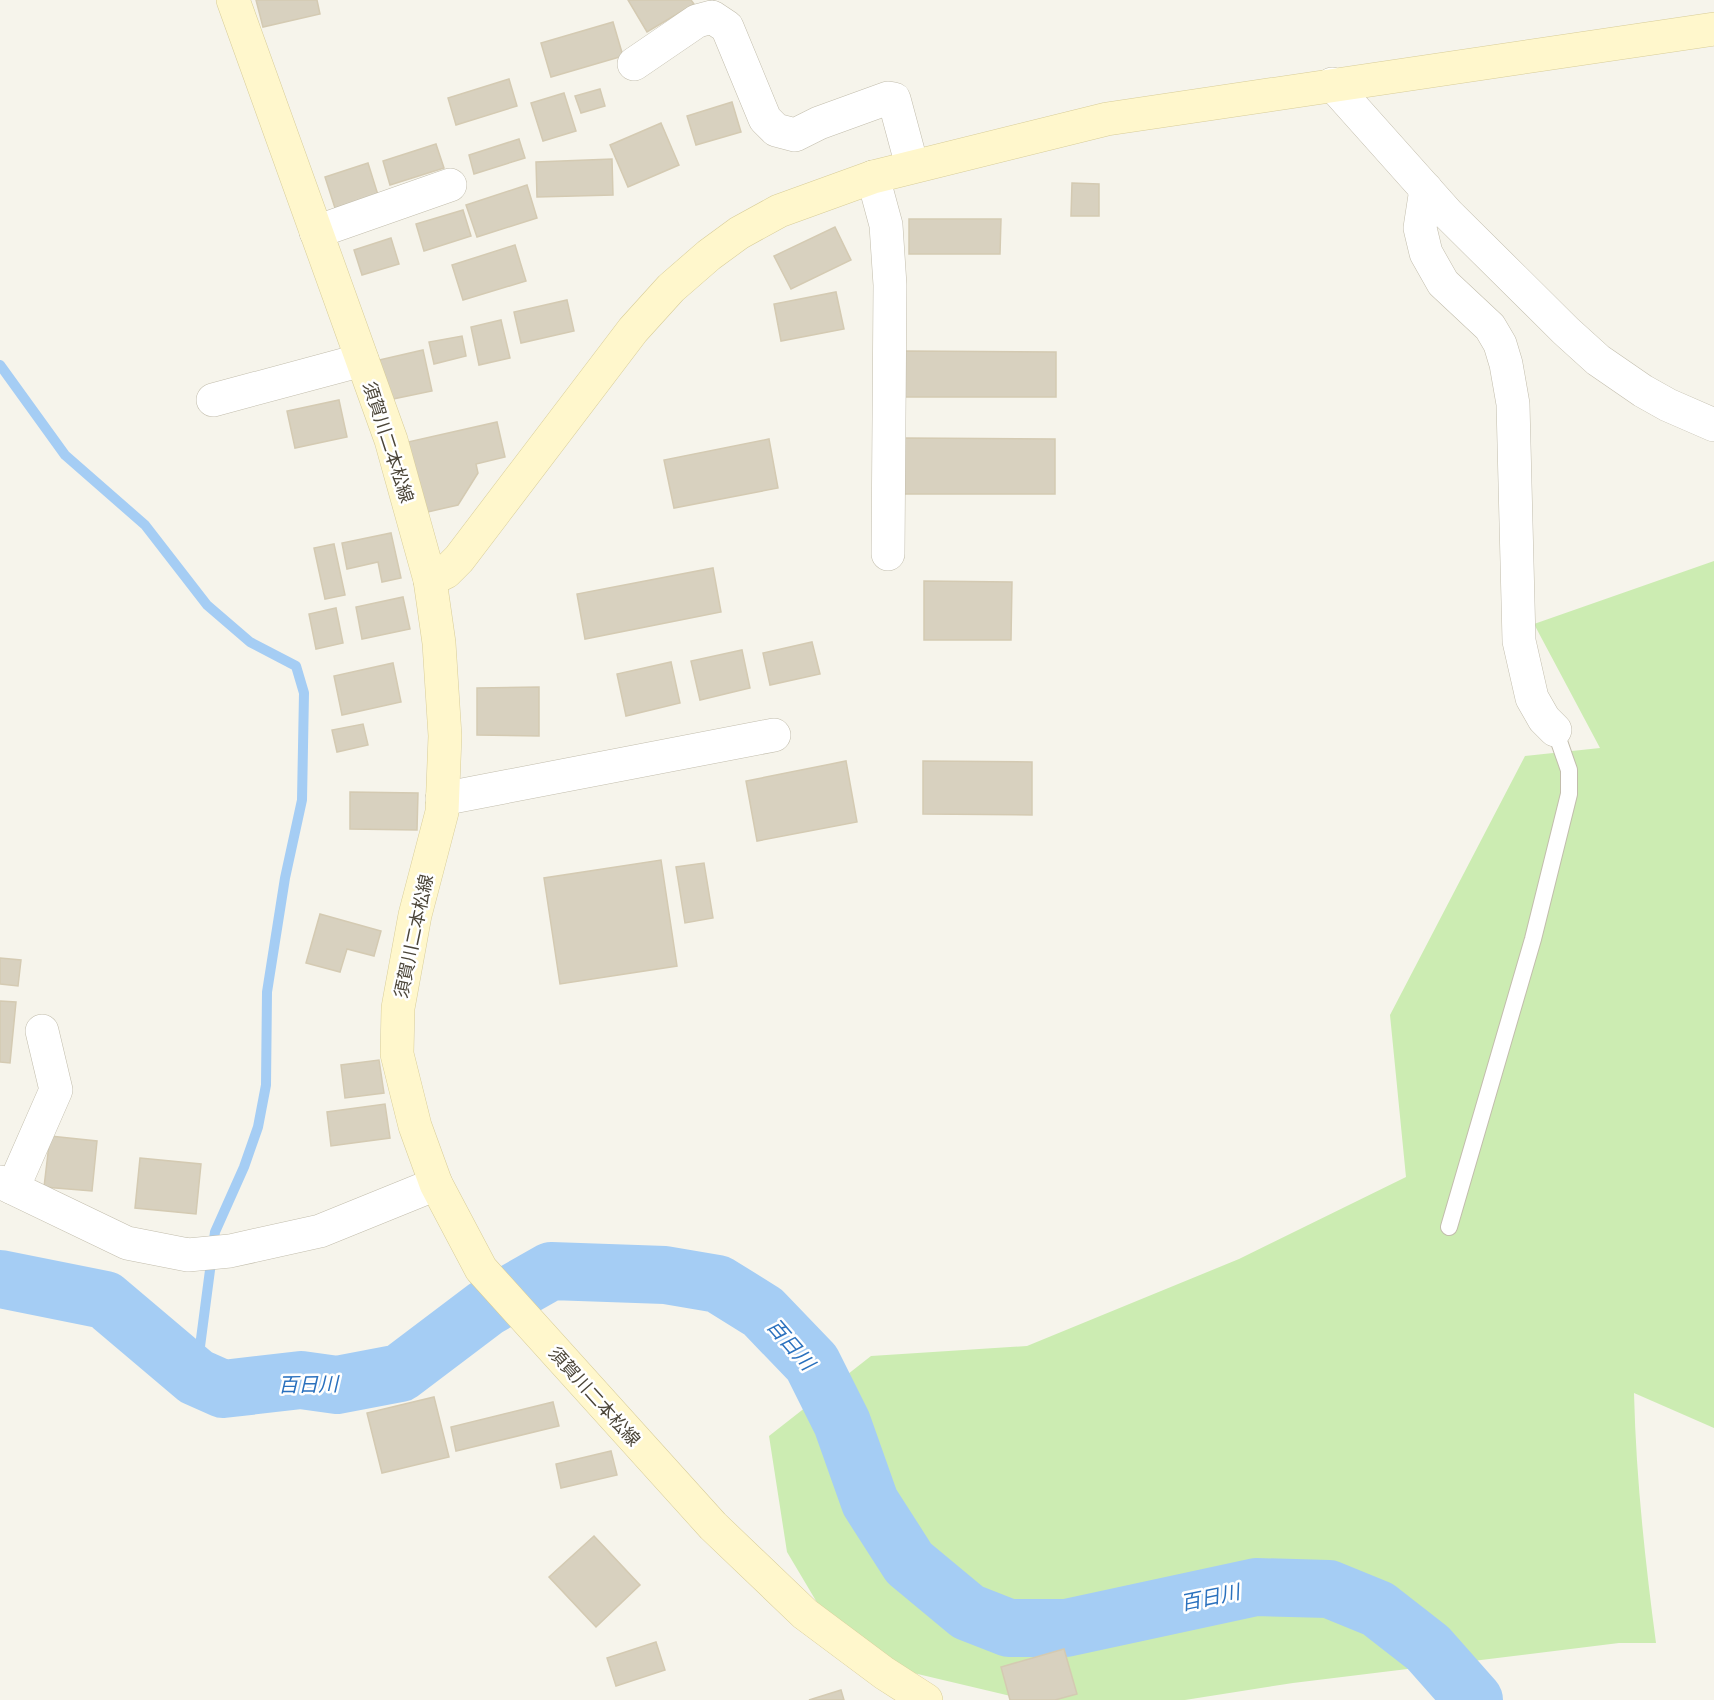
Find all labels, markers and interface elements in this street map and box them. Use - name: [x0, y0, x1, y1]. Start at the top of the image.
- street label: 須賀川二本松線: [358, 378, 420, 506]
- street label: 須賀川二本松線: [388, 872, 438, 1000]
- water label: 百日川: [761, 1313, 822, 1377]
- street label: 須賀川二本松線: [544, 1341, 646, 1451]
- water label: 百日川: [278, 1370, 340, 1398]
- water label: 百日川: [1178, 1577, 1244, 1616]

